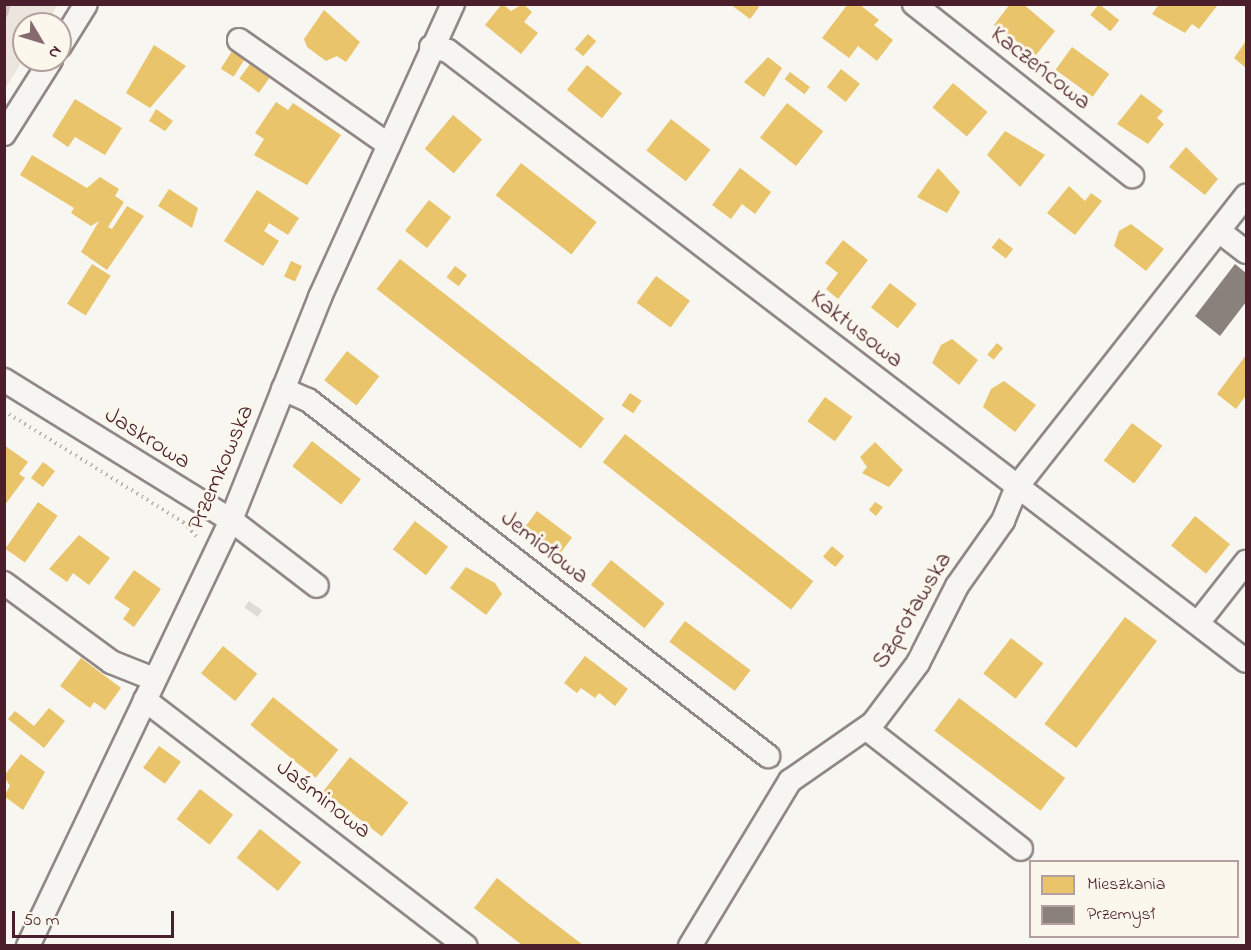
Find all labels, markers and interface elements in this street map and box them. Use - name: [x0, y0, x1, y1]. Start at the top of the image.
- north arrow: [12, 12, 72, 72]
- street label: Kaczeńcowa: [984, 21, 1096, 117]
- text: N: [42, 40, 67, 63]
- street label: Kaktusowa: [804, 285, 908, 375]
- street label: Jaskrowa: [99, 401, 195, 477]
- street label: Przemkowska: [183, 401, 261, 535]
- street label: Jemiołowa: [494, 505, 594, 591]
- street label: Szprotawska: [867, 547, 959, 675]
- street label: Jaśminowa: [270, 754, 376, 846]
- legend: [1029, 860, 1239, 938]
- text: Mieszkania: [1087, 872, 1165, 898]
- scale bar: [15, 899, 177, 937]
- text: Przemysł: [1087, 902, 1155, 928]
- text: 50 m: [23, 908, 60, 934]

